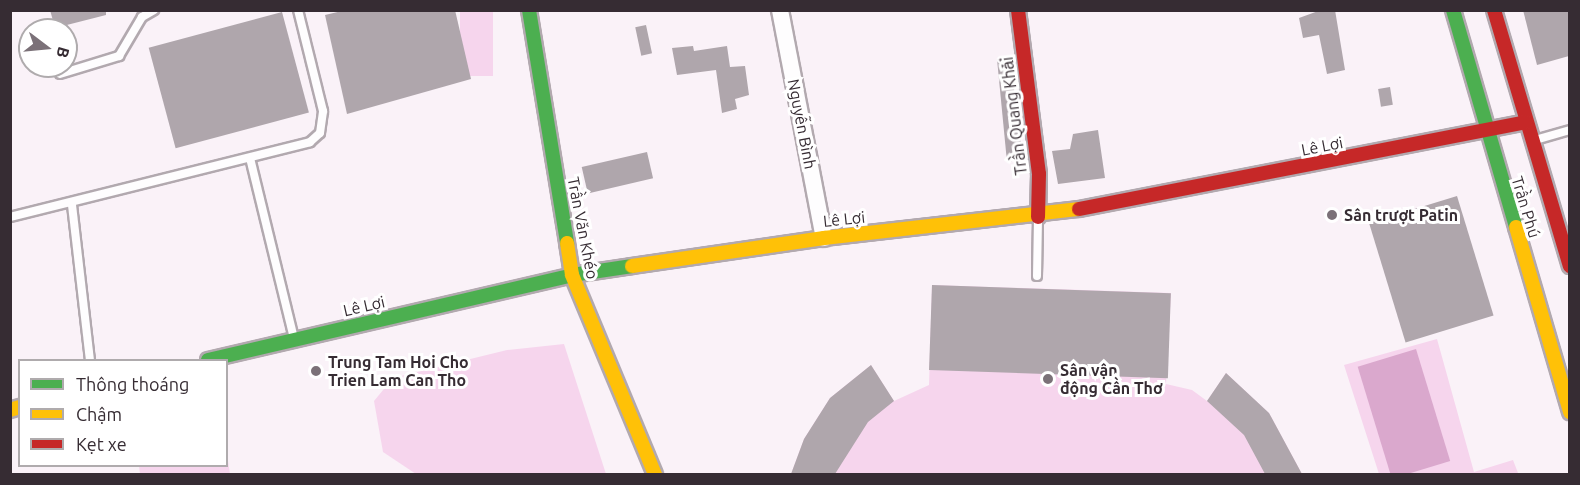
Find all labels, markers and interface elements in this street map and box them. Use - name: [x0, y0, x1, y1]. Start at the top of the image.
- north arrow: [18, 18, 78, 78]
- text: B: [53, 45, 73, 60]
- street label: Trần Quang Khải: [997, 56, 1031, 176]
- street label: Nguyễn Bình: [784, 77, 820, 171]
- street label: Lê Lợi: [1300, 133, 1344, 159]
- street label: Trần Phú: [1508, 174, 1544, 240]
- street label: Trần Văn Khéo: [564, 175, 602, 281]
- place label: Sân trượt Patin: [1344, 205, 1458, 225]
- street label: Lê Lợi: [822, 207, 866, 231]
- marker: Sân trượt Patin: [1325, 208, 1339, 222]
- street label: Lê Lợi: [341, 292, 387, 320]
- place label: Trung Tam Hoi Cho Trien Lam Can Tho: [328, 352, 469, 390]
- legend: [18, 359, 228, 467]
- place label: Sân vận động Cần Thơ: [1060, 360, 1163, 398]
- marker: Trung Tam Hoi Cho Trien Lam Can Tho: [309, 364, 323, 378]
- marker: Sân vận động Cần Thơ: [1041, 372, 1055, 386]
- text: Thông thoáng: [76, 374, 189, 394]
- text: Chậm: [76, 404, 122, 424]
- text: Kẹt xe: [76, 434, 127, 454]

